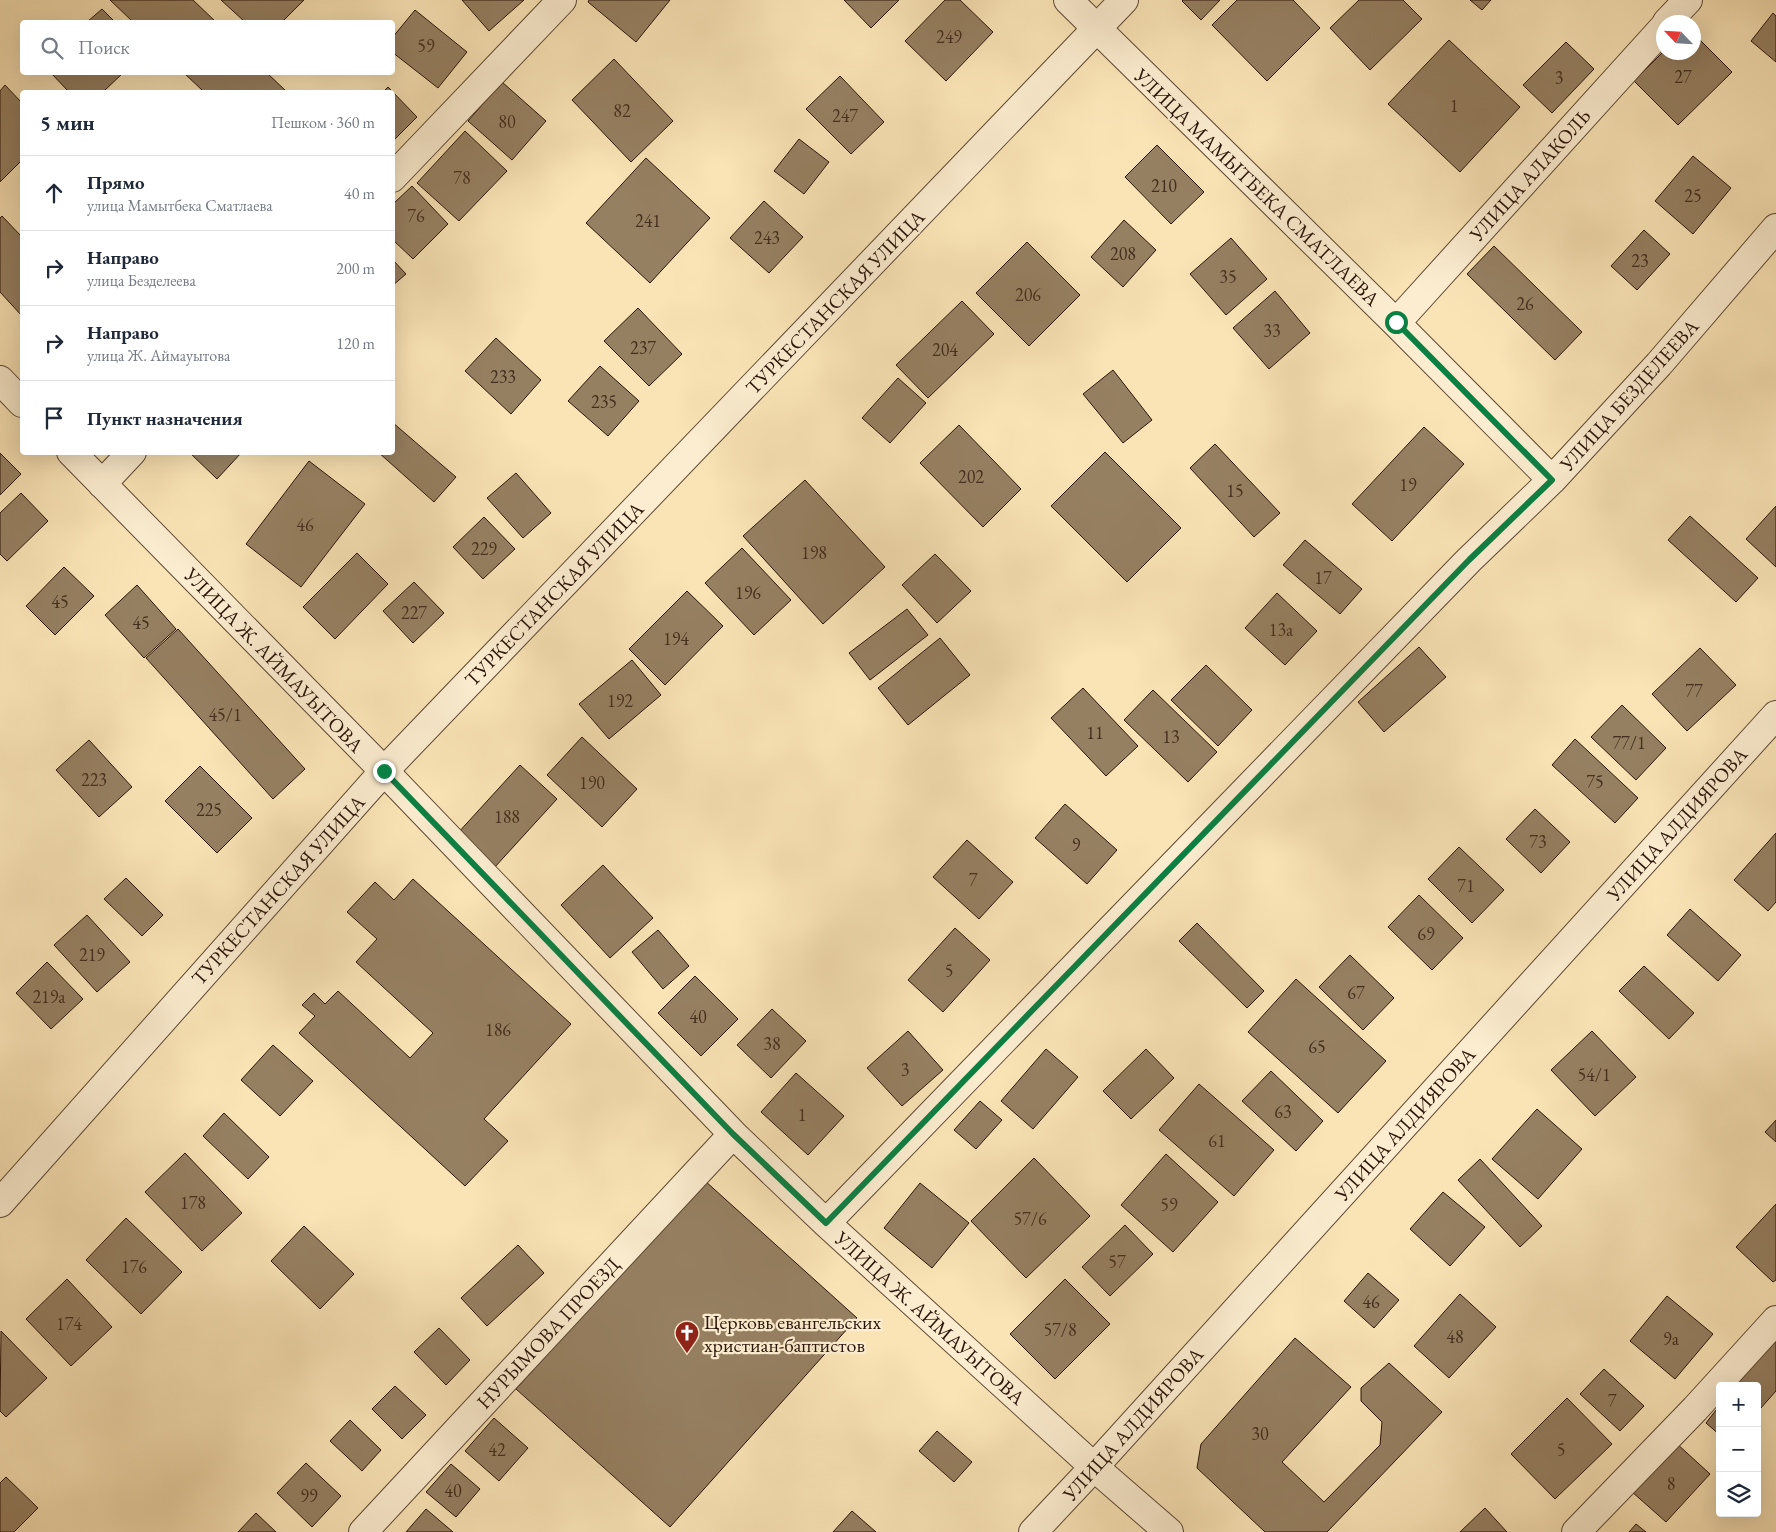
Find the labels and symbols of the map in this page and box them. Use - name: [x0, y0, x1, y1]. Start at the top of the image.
- north arrow: [1656, 15, 1701, 60]
- house number: 249: [936, 25, 962, 48]
- house number: 59: [417, 34, 435, 57]
- street label: УЛИЦА МАМЫТБЕКА СМАТЛАЕВА: [1128, 62, 1385, 312]
- house number: 27: [1674, 65, 1692, 88]
- house number: 3: [1555, 66, 1563, 89]
- house number: 1: [1450, 94, 1458, 117]
- house number: 82: [613, 99, 631, 122]
- street label: УЛИЦА АЛАКОЛЬ: [1463, 103, 1596, 247]
- house number: 247: [832, 104, 858, 127]
- house number: 80: [498, 110, 516, 133]
- house number: 78: [453, 166, 471, 189]
- house number: 210: [1151, 174, 1177, 197]
- house number: 25: [1684, 184, 1702, 207]
- house number: 76: [407, 204, 425, 227]
- street label: ТУРКЕСТАНСКАЯ УЛИЦА: [740, 204, 930, 400]
- house number: 241: [635, 209, 661, 232]
- house number: 243: [754, 226, 780, 249]
- house number: 208: [1110, 242, 1136, 265]
- house number: 23: [1631, 249, 1649, 272]
- house number: 35: [1219, 265, 1237, 288]
- house number: 206: [1015, 283, 1041, 306]
- house number: 26: [1516, 292, 1534, 315]
- route start: [1385, 311, 1408, 334]
- street label: УЛИЦА БЕЗДЕЛЕЕВА: [1553, 313, 1704, 477]
- house number: 33: [1263, 319, 1281, 342]
- house number: 237: [630, 336, 656, 359]
- house number: 204: [932, 338, 958, 361]
- house number: 233: [490, 365, 516, 388]
- house number: 235: [591, 390, 617, 413]
- house number: 202: [958, 465, 984, 488]
- house number: 19: [1399, 473, 1417, 496]
- house number: 15: [1226, 479, 1244, 502]
- street label: ТУРКЕСТАНСКАЯ УЛИЦА: [459, 496, 649, 692]
- house number: 46: [296, 513, 314, 536]
- house number: 229: [471, 537, 497, 560]
- house number: 198: [801, 541, 827, 564]
- street label: УЛИЦА Ж. АЙМАУЫТОВА: [178, 561, 369, 758]
- house number: 17: [1314, 566, 1332, 589]
- house number: 196: [735, 581, 761, 604]
- house number: 45: [51, 590, 69, 613]
- house number: 227: [401, 601, 427, 624]
- house number: 45: [132, 611, 150, 634]
- house number: 13а: [1269, 618, 1294, 641]
- house number: 194: [663, 627, 689, 650]
- house number: 77: [1685, 679, 1703, 702]
- house number: 192: [607, 689, 633, 712]
- house number: 45/1: [208, 703, 242, 726]
- house number: 11: [1086, 721, 1104, 744]
- house number: 13: [1162, 725, 1180, 748]
- house number: 77/1: [1612, 731, 1646, 754]
- street label: УЛИЦА АЛДИЯРОВА: [1600, 741, 1753, 907]
- route end: [373, 760, 396, 783]
- house number: 223: [81, 768, 107, 791]
- house number: 75: [1586, 770, 1604, 793]
- house number: 190: [579, 771, 605, 794]
- street label: ТУРКЕСТАНСКАЯ УЛИЦА: [186, 789, 371, 991]
- house number: 225: [196, 798, 222, 821]
- house number: 188: [494, 805, 520, 828]
- house number: 73: [1529, 830, 1547, 853]
- house number: 9: [1072, 833, 1081, 856]
- house number: 7: [969, 868, 978, 891]
- house number: 71: [1457, 874, 1475, 897]
- house number: 69: [1417, 922, 1435, 945]
- house number: 219: [79, 943, 105, 966]
- house number: 5: [945, 959, 953, 982]
- house number: 67: [1347, 981, 1365, 1004]
- house number: 219а: [32, 985, 66, 1008]
- house number: 40: [689, 1005, 707, 1028]
- house number: 186: [485, 1018, 511, 1041]
- house number: 38: [763, 1032, 781, 1055]
- house number: 65: [1308, 1035, 1326, 1058]
- street label: УЛИЦА АЛДИЯРОВА: [1328, 1041, 1481, 1207]
- house number: 3: [901, 1058, 909, 1081]
- house number: 54/1: [1577, 1063, 1611, 1086]
- house number: 63: [1274, 1100, 1292, 1123]
- house number: 1: [798, 1103, 806, 1126]
- house number: 61: [1208, 1129, 1226, 1152]
- house number: 178: [180, 1191, 206, 1214]
- house number: 59: [1160, 1193, 1178, 1216]
- house number: 57/6: [1013, 1207, 1047, 1230]
- street label: УЛИЦА Ж. АЙМАУЫТОВА: [829, 1225, 1031, 1411]
- house number: 57: [1108, 1250, 1126, 1273]
- street label: НУРЫМОВА ПРОЕЗД: [471, 1252, 625, 1414]
- house number: 176: [121, 1255, 147, 1278]
- house number: 46: [1362, 1290, 1380, 1313]
- place label: Церковь евангельских христиан-баптистов: [704, 1309, 882, 1358]
- house number: 174: [56, 1312, 82, 1335]
- house number: 57/8: [1043, 1318, 1077, 1341]
- church icon: Церковь евангельских христиан-баптистов: [674, 1320, 700, 1354]
- house number: 48: [1446, 1325, 1464, 1348]
- house number: 9а: [1663, 1327, 1680, 1350]
- street label: УЛИЦА АЛДИЯРОВА: [1056, 1341, 1209, 1507]
- house number: 7: [1608, 1389, 1617, 1412]
- house number: 30: [1251, 1422, 1269, 1445]
- house number: 42: [488, 1438, 506, 1461]
- house number: 5: [1557, 1438, 1565, 1461]
- house number: 8: [1667, 1472, 1675, 1495]
- house number: 40: [444, 1479, 462, 1502]
- house number: 99: [300, 1484, 318, 1507]

